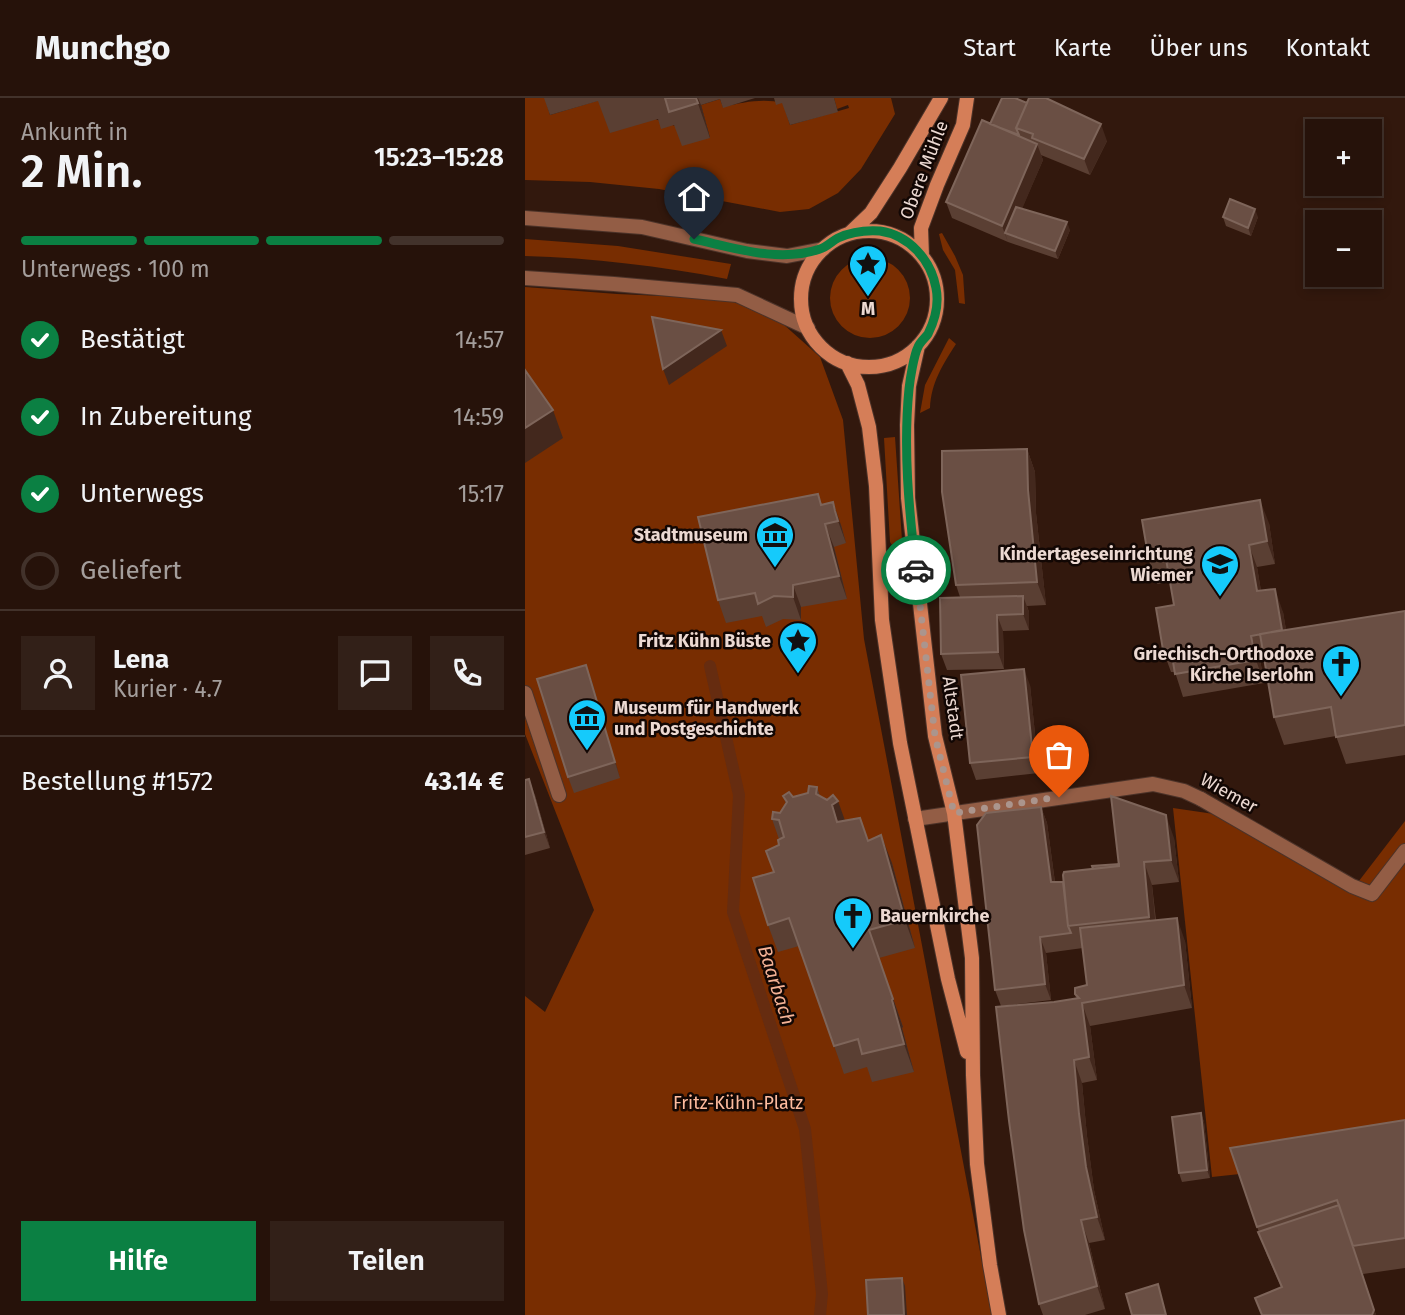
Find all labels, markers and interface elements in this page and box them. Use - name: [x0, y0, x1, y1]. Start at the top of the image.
- text: Munchgo: [35, 28, 170, 68]
- text: Start: [963, 34, 1016, 62]
- text: Karte: [1054, 34, 1112, 62]
- text: Über uns: [1150, 34, 1248, 62]
- text: Kontakt: [1286, 34, 1370, 62]
- text: Ankunft in: [21, 118, 128, 146]
- street label: Obere Mühle: [895, 118, 953, 222]
- map controls: [1305, 119, 1382, 287]
- button: +: [1305, 119, 1382, 196]
- text: 15:23–15:28: [374, 142, 504, 173]
- text: 2 Min.: [21, 144, 143, 199]
- pin: [664, 167, 724, 239]
- icon: home: [675, 178, 713, 216]
- button: −: [1305, 210, 1382, 287]
- place icon: M: [847, 243, 889, 298]
- text: Unterwegs · 100 m: [21, 255, 210, 283]
- place label: M: [861, 298, 875, 320]
- icon: check: [21, 321, 59, 359]
- text: Bestätigt: [80, 324, 185, 355]
- text: 14:57: [455, 326, 504, 354]
- icon: check: [21, 398, 59, 436]
- text: In Zubereitung: [80, 401, 252, 432]
- text: 14:59: [453, 403, 504, 431]
- icon: check: [21, 475, 59, 513]
- text: Unterwegs: [80, 478, 204, 509]
- text: 15:17: [458, 480, 504, 508]
- museum icon: Stadtmuseum: [754, 514, 796, 569]
- place label: Stadtmuseum: [634, 524, 748, 546]
- courier: [881, 535, 951, 605]
- place label: Kindertageseinrichtung Wiemer: [999, 543, 1194, 586]
- school or university icon: Kindertageseinrichtung Wiemer: [1199, 543, 1241, 598]
- icon: car: [897, 551, 935, 589]
- text: Geliefert: [80, 555, 182, 586]
- place icon: Fritz Kühn Büste: [777, 620, 819, 675]
- place label: Fritz Kühn Büste: [638, 630, 771, 652]
- button: person: [21, 636, 95, 710]
- button: chat: [338, 636, 412, 710]
- button: phone: [430, 636, 504, 710]
- place label: Griechisch-Orthodoxe Kirche Iserlohn: [1134, 643, 1314, 686]
- church icon: Griechisch-Orthodoxe Kirche Iserlohn: [1320, 643, 1362, 698]
- text: Lena: [113, 644, 169, 675]
- text: Kurier · 4.7: [113, 675, 222, 703]
- street label: Altstadt: [938, 675, 968, 742]
- museum icon: Museum für Handwerk und Postgeschichte: [566, 697, 608, 752]
- place label: Museum für Handwerk und Postgeschichte: [614, 697, 800, 740]
- pin: [1029, 725, 1089, 797]
- icon: bag: [1040, 736, 1078, 774]
- text: Bestellung #1572: [21, 766, 213, 797]
- text: 43.14 €: [424, 766, 504, 797]
- street label: Wiemer: [1197, 768, 1261, 818]
- church icon: Bauernkirche: [832, 895, 874, 950]
- place label: Bauernkirche: [880, 905, 990, 927]
- water label: Baarbach: [753, 943, 800, 1028]
- park label: Fritz-Kühn-Platz: [673, 1092, 803, 1114]
- button: Hilfe: [21, 1221, 256, 1301]
- button: Teilen: [270, 1221, 504, 1301]

